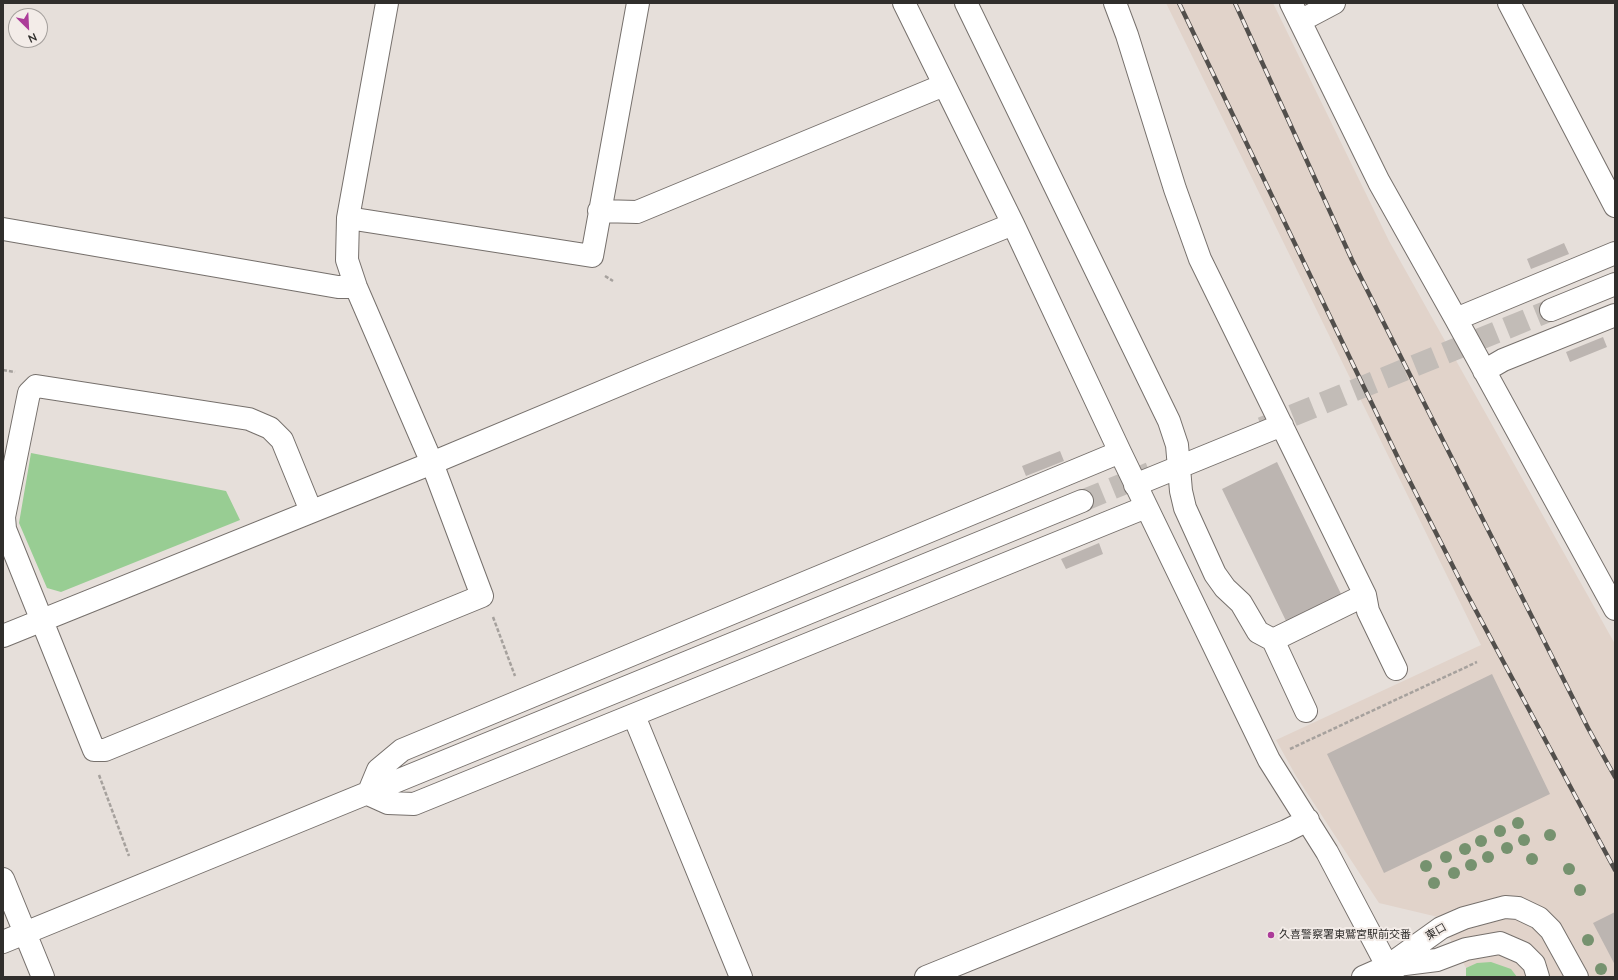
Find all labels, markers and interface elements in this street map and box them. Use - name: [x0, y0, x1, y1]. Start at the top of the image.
- north arrow: [8, 8, 48, 48]
- text: N: [26, 30, 39, 46]
- street label: 東口: [1423, 921, 1449, 943]
- place label: 久喜警察署東鷲宮駅前交番: [1279, 928, 1411, 942]
- marker: 久喜警察署東鷲宮駅前交番: [1266, 930, 1276, 940]

